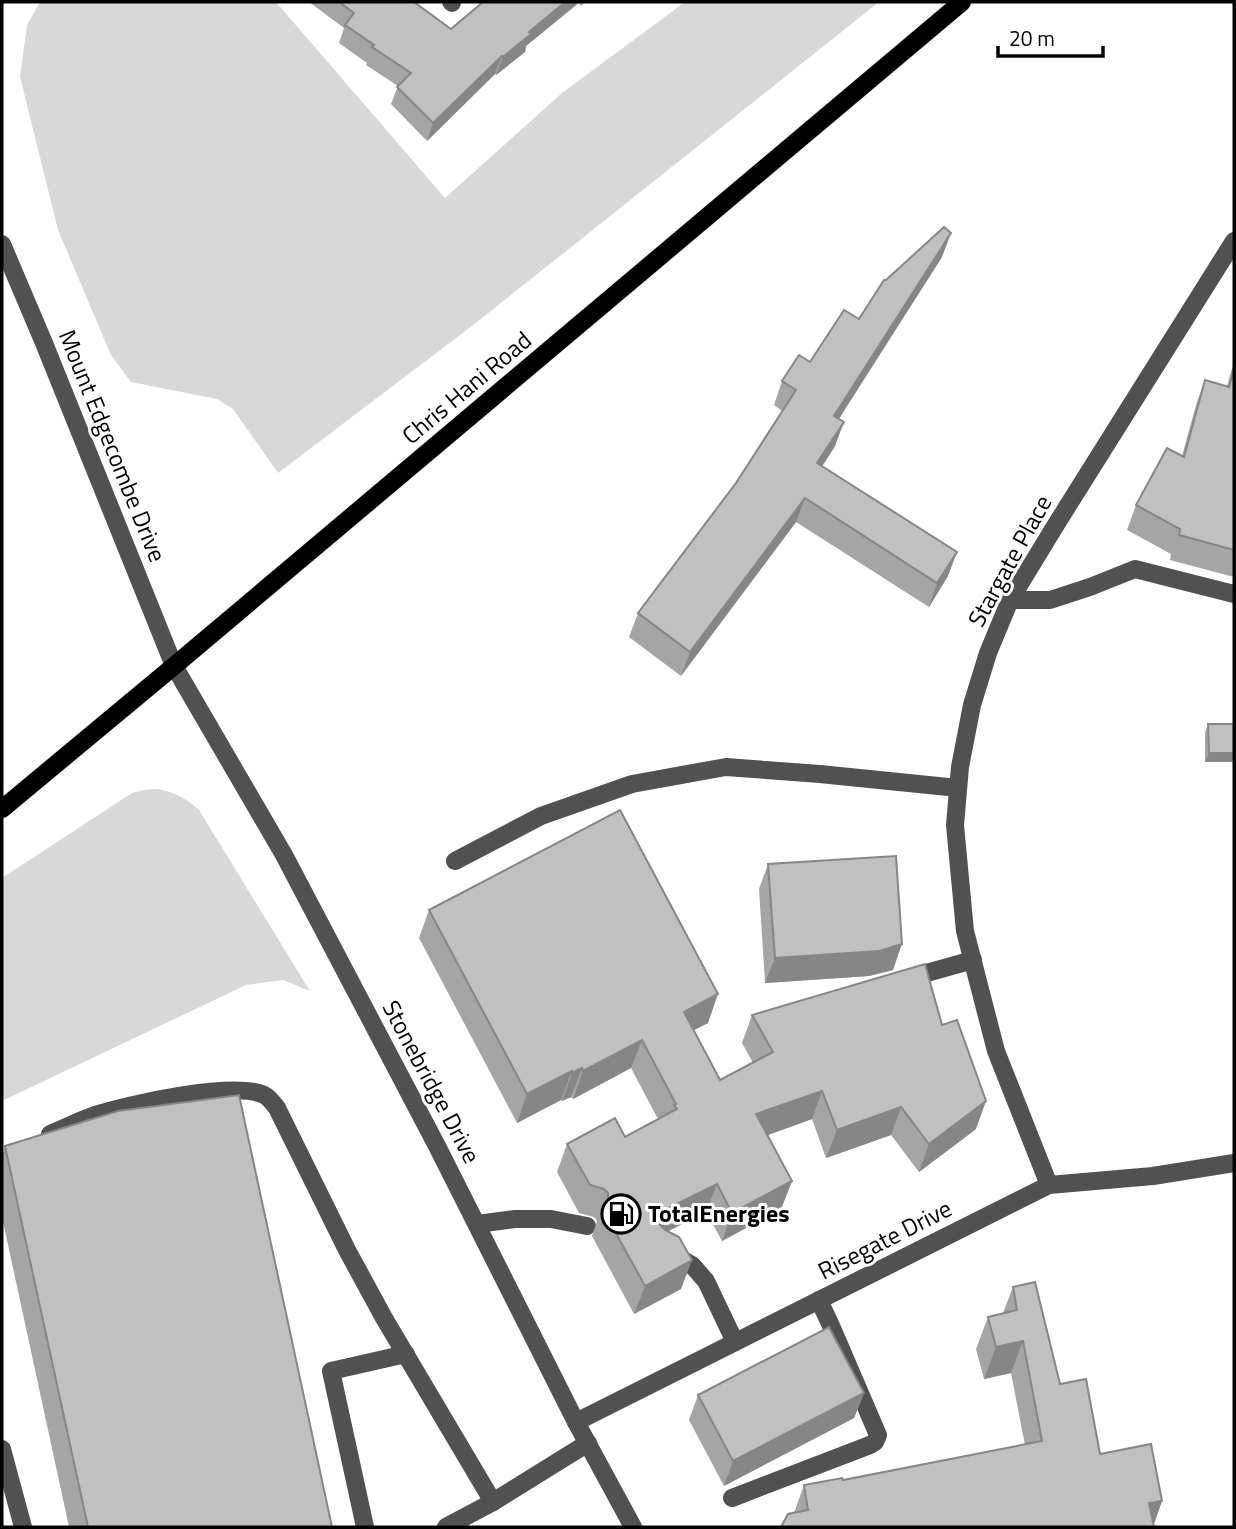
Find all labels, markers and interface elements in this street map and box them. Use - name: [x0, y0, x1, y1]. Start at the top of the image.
- scale bar: [998, 14, 1103, 58]
- text: 20 m: [1009, 22, 1055, 54]
- street label: Chris Hani Road: [394, 322, 539, 452]
- street label: Mount Edgecombe Drive: [50, 324, 176, 567]
- street label: Stargate Place: [958, 488, 1060, 633]
- street label: Stonebridge Drive: [374, 994, 490, 1169]
- street label: Risegate Drive: [811, 1190, 958, 1288]
- fuel station icon: TotalEnergies: [600, 1193, 642, 1235]
- place label: TotalEnergies: [648, 1195, 790, 1231]

